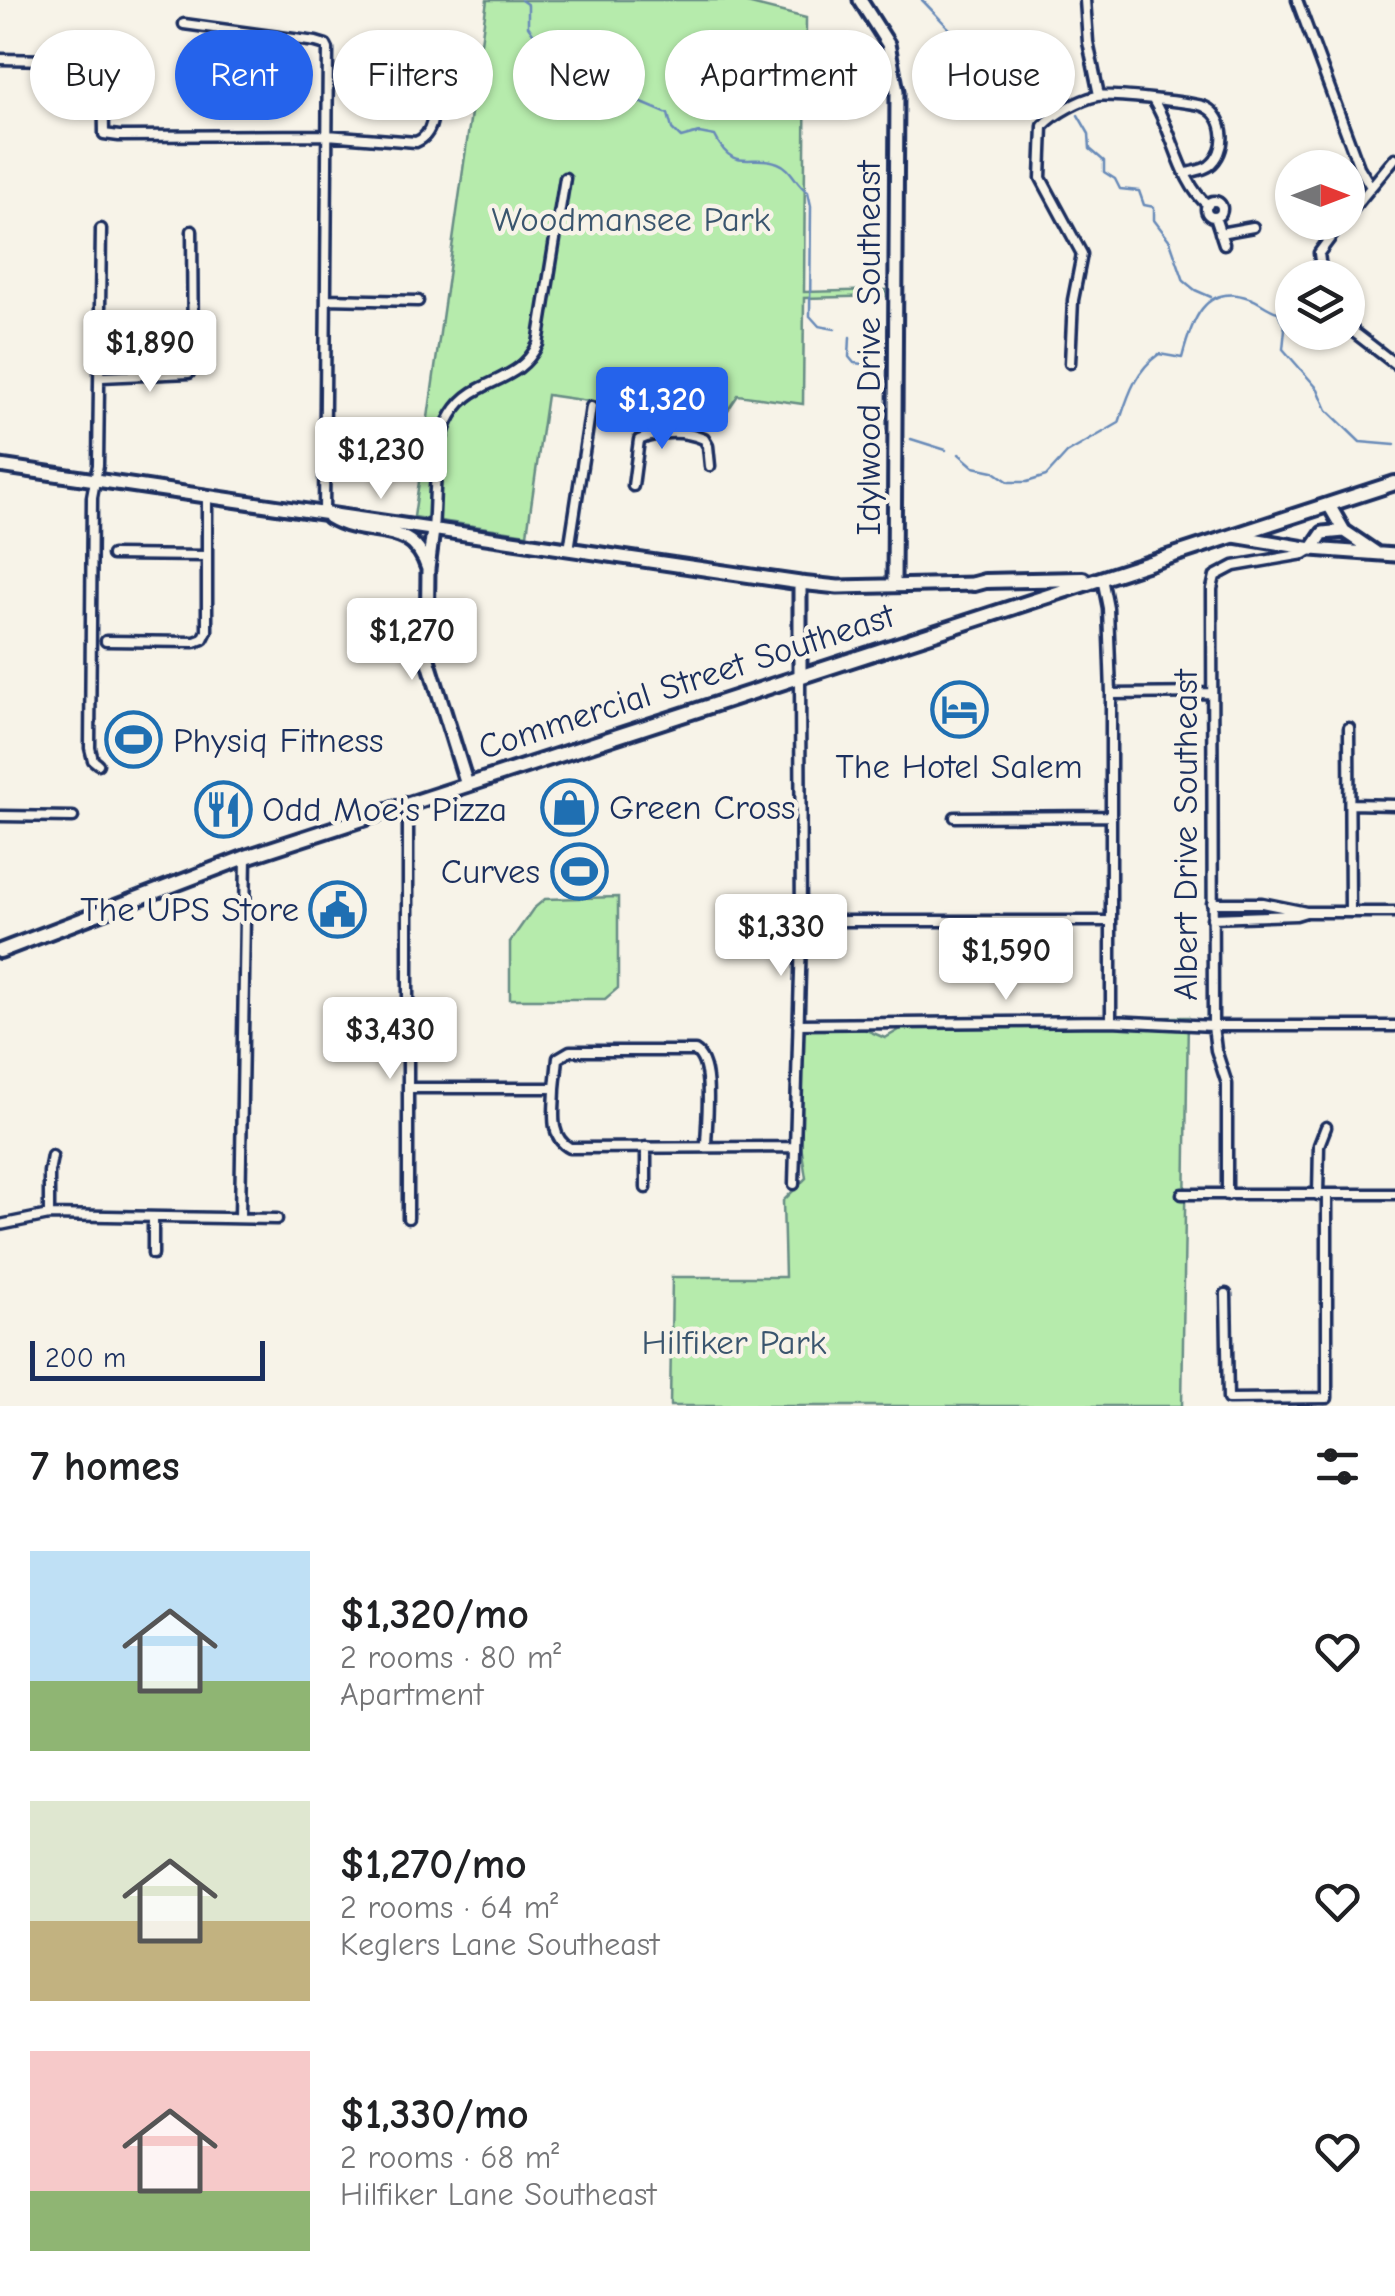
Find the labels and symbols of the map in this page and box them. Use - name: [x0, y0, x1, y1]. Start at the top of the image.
- north arrow: [1275, 150, 1365, 240]
- street label: Idylwood Drive Southeast: [848, 160, 889, 535]
- park label: Woodmansee Park: [491, 199, 771, 240]
- pin: $1,890: [69, 310, 231, 395]
- pin: $1,320: [581, 367, 743, 452]
- pin: $1,230: [300, 417, 462, 502]
- street label: Commercial Street Southeast: [473, 595, 900, 768]
- pin: $1,270: [331, 598, 493, 683]
- street label: Albert Drive Southeast: [1165, 668, 1206, 1001]
- hotel icon: The Hotel Salem: [929, 680, 989, 740]
- sports icon: Physiq Fitness: [104, 710, 164, 770]
- place label: Physiq Fitness: [173, 720, 384, 761]
- place label: The Hotel Salem: [835, 746, 1083, 787]
- shop icon: Green Cross: [540, 777, 600, 837]
- restaurant icon: Odd Moe's Pizza: [193, 779, 253, 839]
- place label: Green Cross: [609, 787, 796, 828]
- place label: Odd Moe's Pizza: [262, 789, 507, 830]
- sports icon: Curves: [549, 841, 609, 901]
- place label: Curves: [441, 851, 540, 892]
- public building icon: The UPS Store: [308, 879, 368, 939]
- place label: The UPS Store: [80, 889, 299, 930]
- pin: $1,330: [700, 894, 862, 979]
- pin: $1,590: [925, 918, 1087, 1003]
- pin: $3,430: [309, 997, 471, 1082]
- park label: Hilfiker Park: [642, 1322, 827, 1363]
- scale bar: [30, 1336, 265, 1380]

